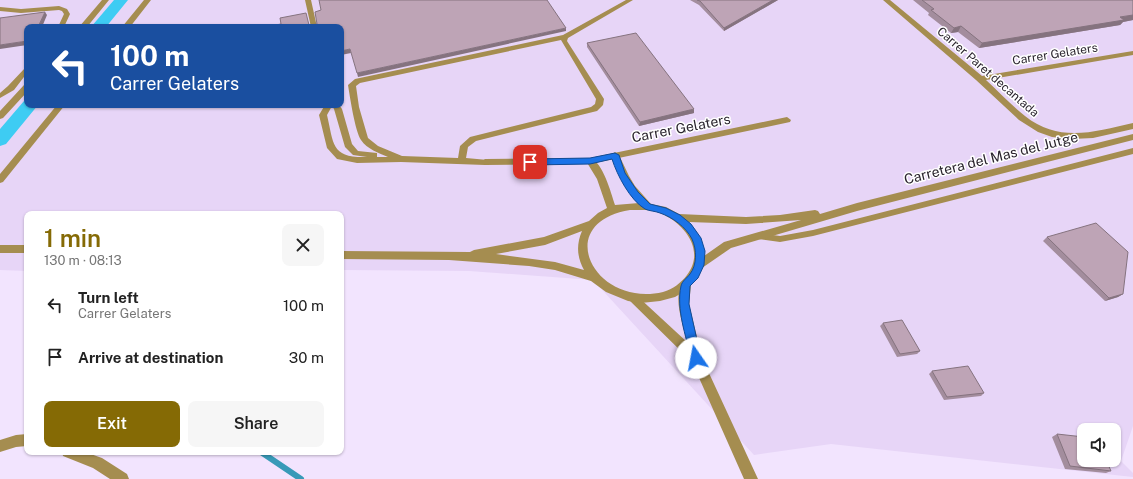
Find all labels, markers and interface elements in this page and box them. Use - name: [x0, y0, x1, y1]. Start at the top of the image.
- street label: Carrer Paret decantada: [934, 24, 1042, 120]
- text: 100 m: [110, 39, 189, 72]
- icon: left: [44, 40, 96, 92]
- street label: Carrer Gelaters: [1011, 40, 1099, 68]
- text: Carrer Gelaters: [110, 73, 239, 94]
- street label: Carrer Gelaters: [630, 111, 732, 145]
- street label: Carretera del Mas del Jutge: [902, 129, 1080, 187]
- pin: [513, 145, 547, 179]
- icon: arrive: [519, 151, 541, 173]
- text: 1 min: [44, 224, 101, 252]
- button: close: [282, 224, 324, 266]
- text: 130 m · 08:13: [44, 253, 122, 268]
- text: Turn left: [78, 289, 139, 306]
- icon: left: [44, 294, 66, 316]
- text: 100 m: [283, 297, 324, 314]
- text: Carrer Gelaters: [78, 306, 171, 321]
- position arrow: [675, 337, 717, 379]
- icon: arrive: [44, 346, 66, 368]
- text: Arrive at destination: [78, 349, 223, 366]
- text: 30 m: [289, 349, 324, 366]
- button: Exit: [44, 401, 180, 447]
- button: Share: [188, 401, 324, 447]
- map controls: [1077, 423, 1121, 467]
- button: sound: [1077, 423, 1121, 467]

